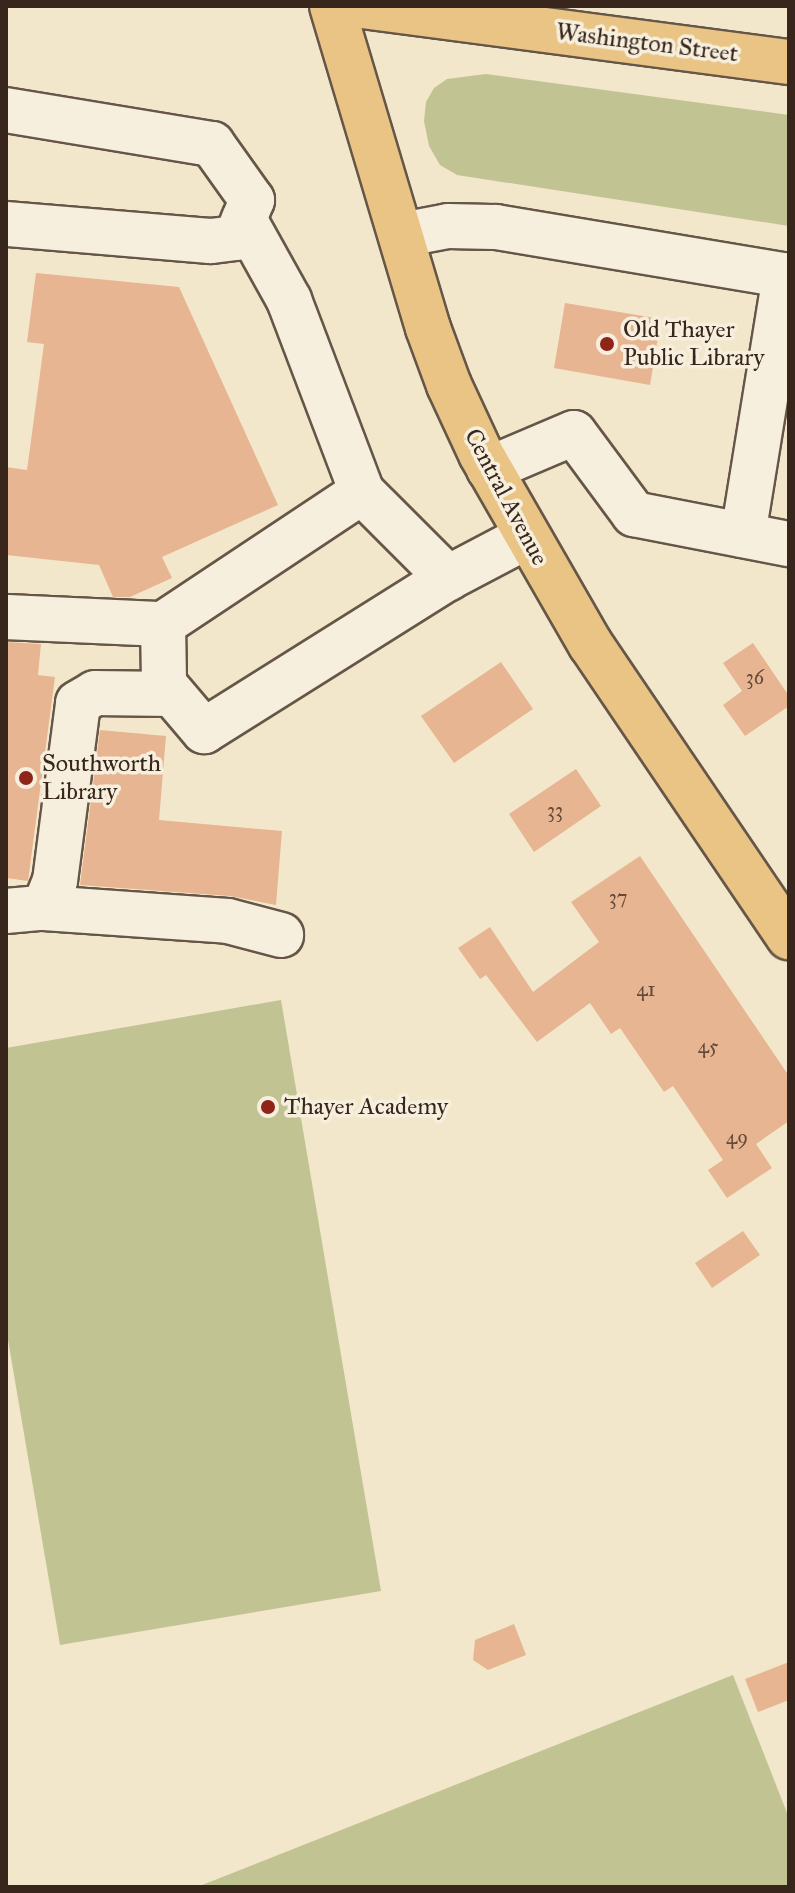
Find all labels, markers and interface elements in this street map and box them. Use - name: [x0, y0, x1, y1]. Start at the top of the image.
- street label: Washington Street: [554, 18, 740, 68]
- place label: Old Thayer Public Library: [623, 316, 765, 372]
- marker: Old Thayer Public Library: [598, 335, 616, 353]
- street label: Central Avenue: [458, 424, 554, 570]
- house number: 36: [746, 665, 764, 689]
- place label: Southworth Library: [42, 750, 161, 806]
- marker: Southworth Library: [17, 769, 35, 787]
- house number: 33: [547, 798, 563, 822]
- house number: 37: [609, 885, 627, 909]
- house number: 41: [636, 977, 656, 1001]
- house number: 45: [698, 1034, 718, 1058]
- place label: Thayer Academy: [284, 1093, 448, 1121]
- marker: Thayer Academy: [259, 1098, 277, 1116]
- house number: 49: [726, 1125, 748, 1149]

